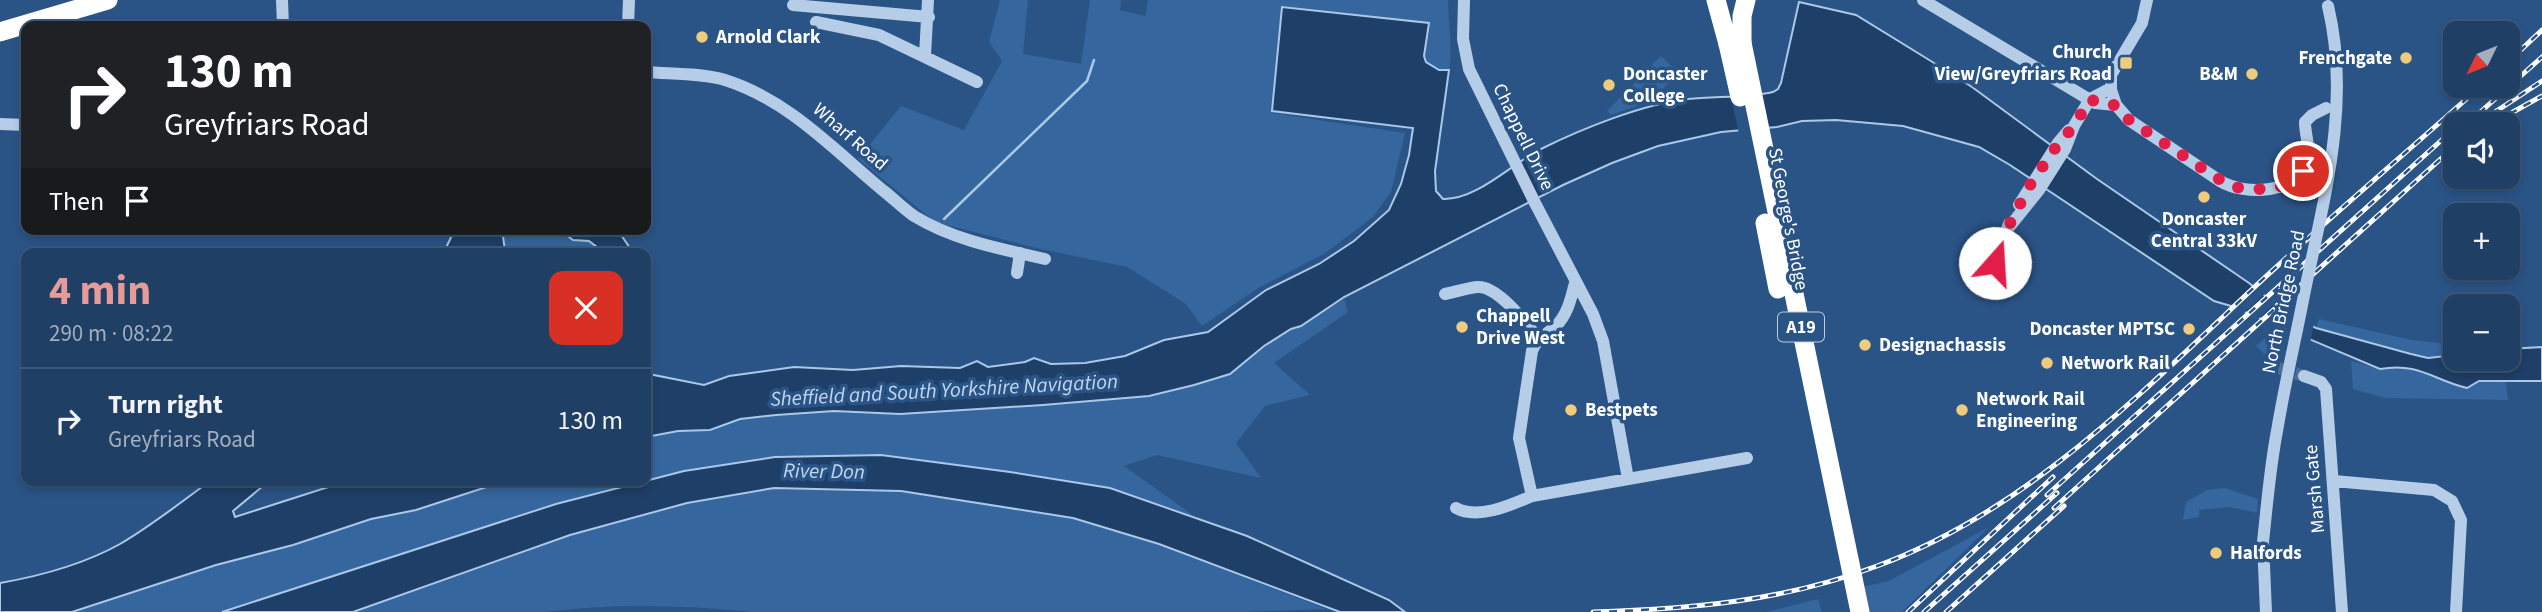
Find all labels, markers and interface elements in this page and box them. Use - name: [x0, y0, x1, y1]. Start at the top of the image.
- north arrow: [2443, 21, 2520, 98]
- map controls: [2443, 21, 2520, 371]
- place label: Arnold Clark: [715, 24, 821, 51]
- marker: Arnold Clark: [694, 29, 710, 45]
- text: 130 m: [164, 37, 293, 107]
- place label: Church View/Greyfriars Road: [1934, 39, 2112, 88]
- place label: Frenchgate: [2298, 45, 2392, 72]
- icon: right: [49, 49, 140, 140]
- marker: Frenchgate: [2398, 50, 2414, 66]
- marker: Church View/Greyfriars Road: [2118, 55, 2134, 71]
- place label: Doncaster College: [1623, 61, 1708, 110]
- place label: B&M: [2199, 61, 2238, 88]
- marker: B&M: [2244, 66, 2260, 82]
- marker: Doncaster College: [1601, 77, 1617, 93]
- street label: Chappell Drive: [1485, 79, 1561, 195]
- street label: Wharf Road: [807, 97, 893, 177]
- text: Greyfriars Road: [164, 102, 369, 148]
- button: sound: [2443, 112, 2520, 189]
- pin: [2273, 141, 2333, 201]
- street label: St George's Bridge: [1761, 146, 1815, 292]
- icon: arrive: [2284, 152, 2322, 190]
- icon: arrive: [118, 182, 156, 220]
- text: Then: [49, 183, 104, 220]
- marker: Doncaster Central 33kV: [2196, 189, 2212, 205]
- button: +: [2443, 203, 2520, 280]
- place label: Doncaster Central 33kV: [2151, 206, 2258, 255]
- position arrow: [1958, 226, 2032, 300]
- street label: North Bridge Road: [2256, 228, 2312, 376]
- text: 4 min: [49, 261, 151, 321]
- button: close: [549, 271, 623, 345]
- button: −: [2443, 294, 2520, 371]
- place label: Chappell Drive West: [1476, 303, 1565, 352]
- road number: A19: [1778, 312, 1824, 342]
- place label: Doncaster MPTSC: [2029, 316, 2175, 343]
- text: 290 m · 08:22: [49, 317, 173, 350]
- marker: Chappell Drive West: [1454, 319, 1470, 335]
- marker: Doncaster MPTSC: [2181, 321, 2197, 337]
- place label: Designachassis: [1879, 332, 2006, 359]
- marker: Designachassis: [1857, 337, 1873, 353]
- place label: Network Rail: [2061, 350, 2170, 377]
- marker: Network Rail: [2039, 355, 2055, 371]
- water label: Sheffield and South Yorkshire Navigation: [769, 366, 1119, 414]
- text: Turn right: [108, 386, 223, 423]
- place label: Network Rail Engineering: [1976, 386, 2085, 435]
- place label: Bestpets: [1585, 397, 1658, 424]
- icon: right: [49, 402, 87, 440]
- text: 130 m: [557, 402, 623, 439]
- marker: Bestpets: [1563, 402, 1579, 418]
- marker: Network Rail Engineering: [1954, 402, 1970, 418]
- text: Greyfriars Road: [108, 423, 256, 456]
- street label: Marsh Gate: [2298, 444, 2332, 534]
- water label: River Don: [783, 455, 865, 487]
- place label: Halfords: [2230, 540, 2302, 567]
- marker: Halfords: [2208, 545, 2224, 561]

